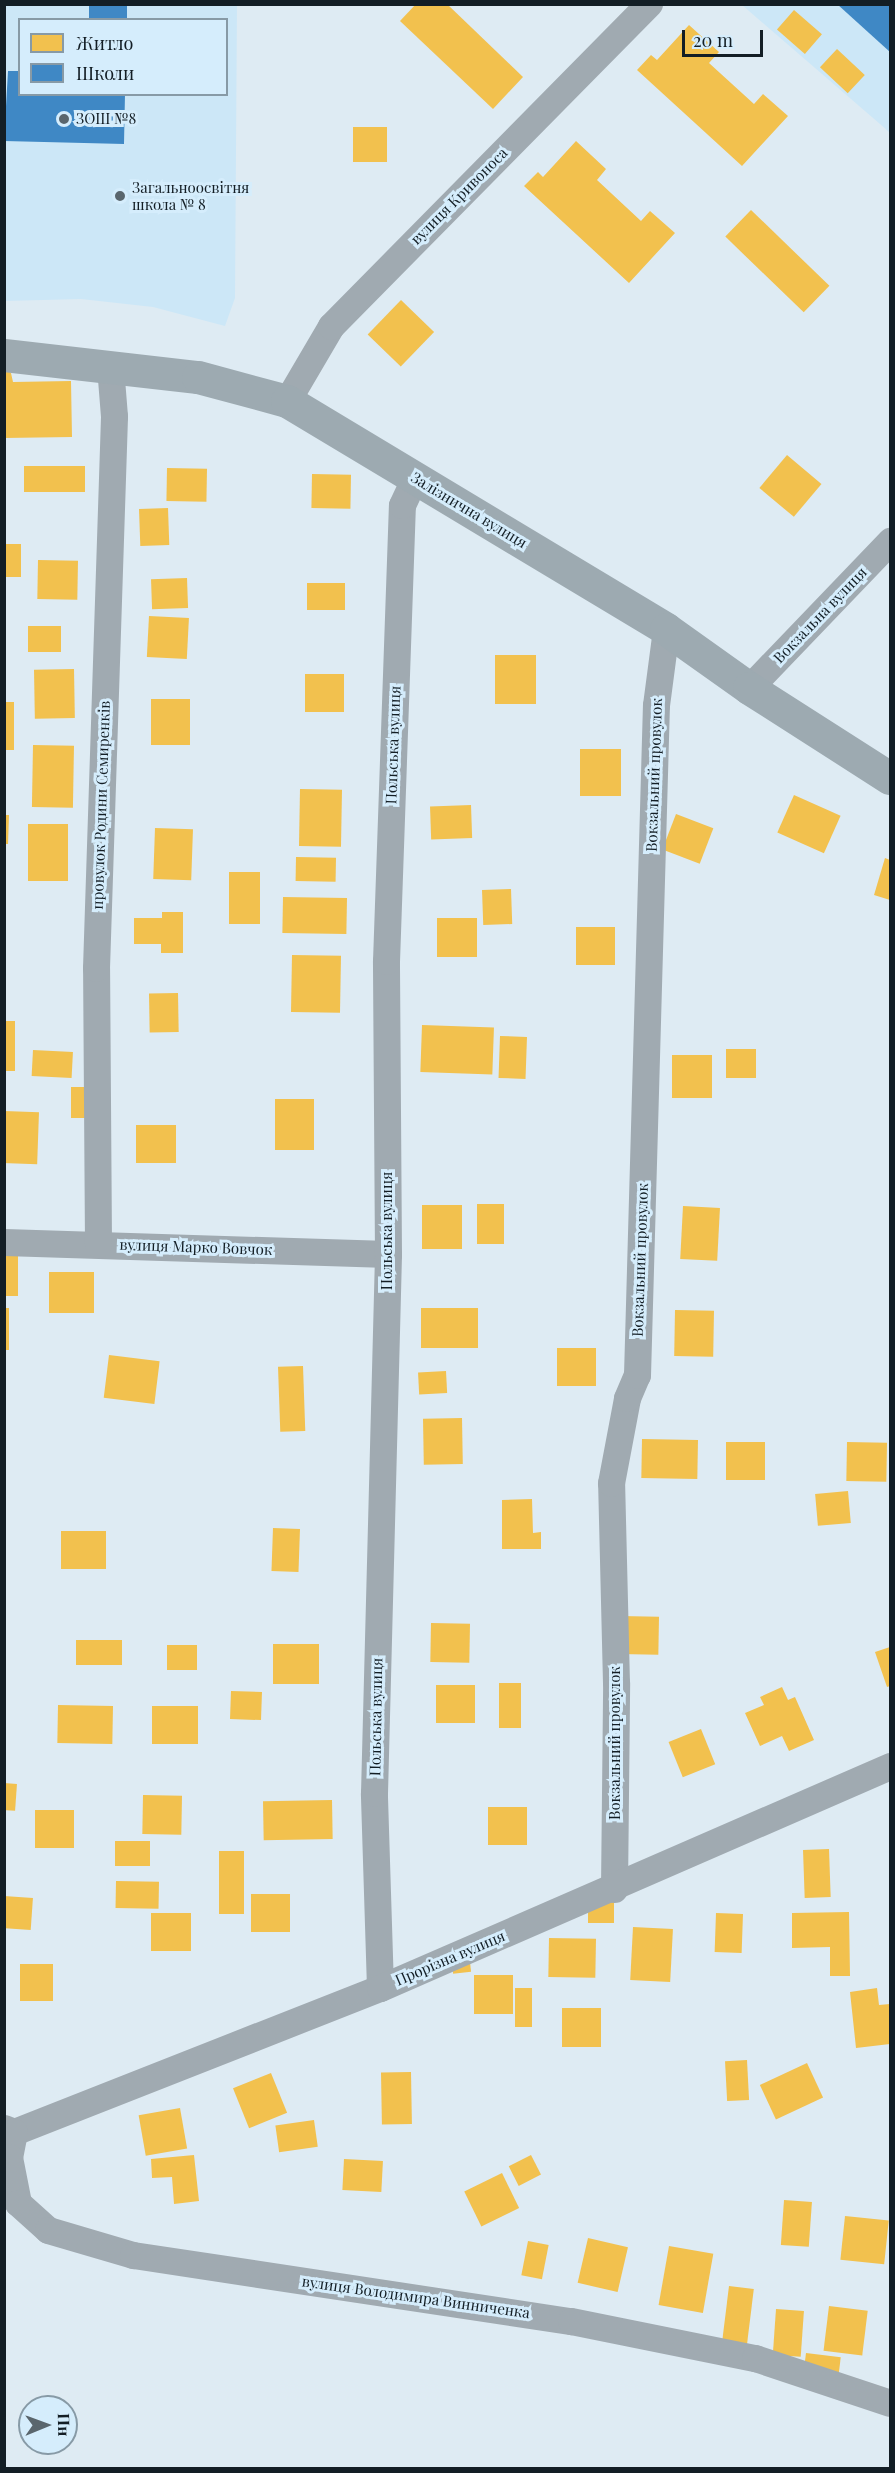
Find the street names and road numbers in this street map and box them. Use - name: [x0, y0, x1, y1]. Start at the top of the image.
- street label: вулиця Кривоноса: [407, 144, 511, 248]
- street label: Залізнична вулиця: [408, 468, 530, 552]
- street label: Вокзальна вулиця: [770, 563, 870, 667]
- street label: Польська вулиця: [382, 685, 404, 805]
- street label: Вокзальний провулок: [642, 698, 666, 852]
- street label: провулок Родини Семиренків: [88, 700, 114, 910]
- street label: Польська вулиця: [378, 1172, 396, 1290]
- street label: Вокзальний провулок: [628, 1183, 652, 1337]
- street label: вулиця Марко Вовчок: [119, 1235, 273, 1259]
- street label: Польська вулиця: [366, 1658, 386, 1776]
- street label: Вокзальний провулок: [606, 1666, 624, 1820]
- street label: Прорізна вулиця: [392, 1927, 508, 1989]
- street label: вулиця Володимира Винниченка: [301, 2272, 531, 2322]

